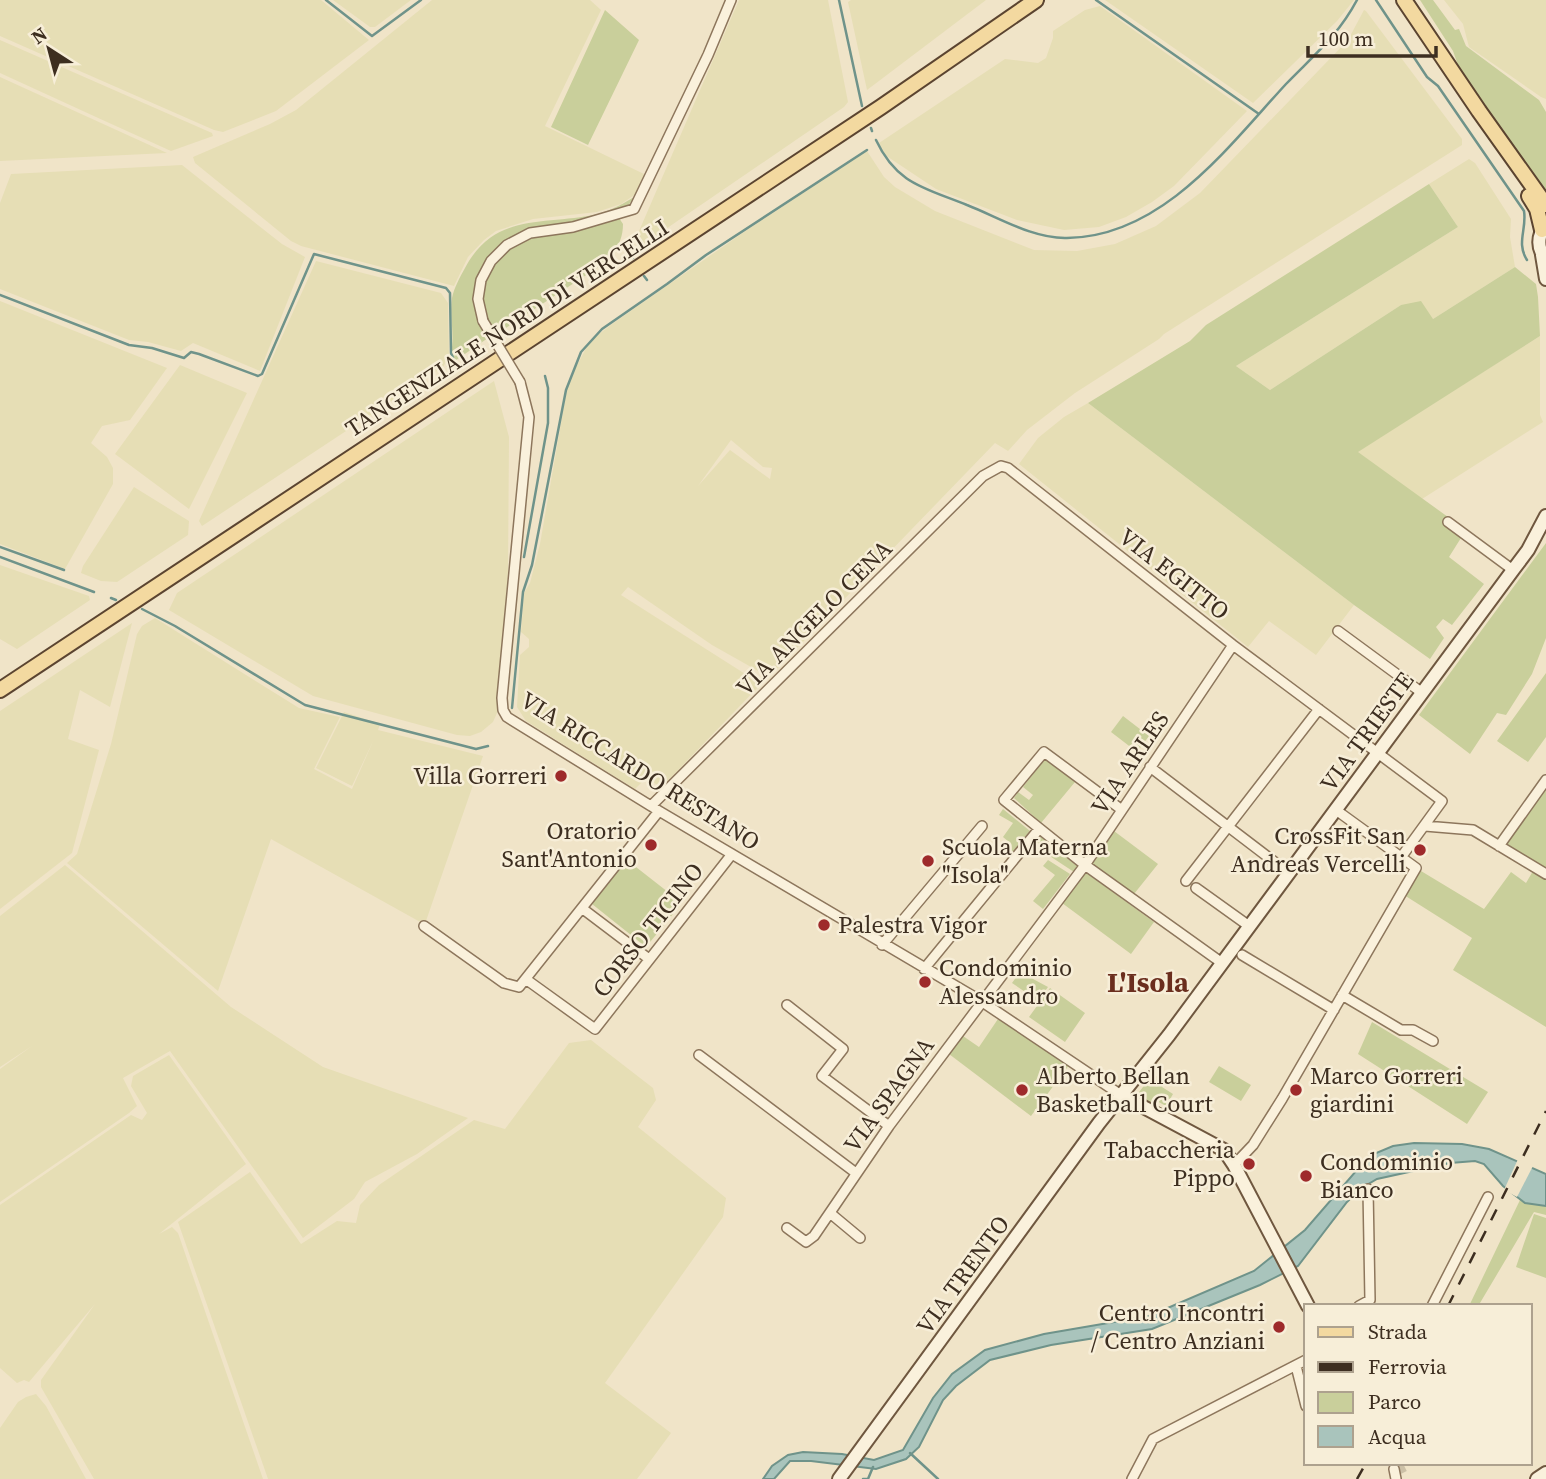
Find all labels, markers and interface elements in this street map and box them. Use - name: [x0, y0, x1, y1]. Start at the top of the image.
- north arrow: [14, 14, 84, 84]
- scale bar: [1308, 14, 1436, 58]
- text: N: [26, 21, 52, 50]
- text: 100 m: [1318, 24, 1373, 53]
- street label: TANGENZIALE NORD DI VERCELLI: [339, 210, 675, 445]
- street label: VIA EGITTO: [1112, 520, 1237, 627]
- street label: VIA ANGELO CENA: [728, 532, 899, 703]
- street label: VIA TRIESTE: [1312, 665, 1421, 798]
- street label: VIA RICCARDO RESTANO: [514, 683, 766, 858]
- street label: VIA ARLES: [1083, 704, 1176, 821]
- place label: Villa Gorreri: [413, 759, 547, 792]
- marker: Villa Gorreri: [553, 768, 569, 784]
- place label: Oratorio Sant'Antonio: [502, 814, 637, 875]
- place label: CrossFit San Andreas Vercelli: [1231, 819, 1406, 880]
- place label: Scuola Materna "Isola": [942, 830, 1109, 891]
- marker: Oratorio Sant'Antonio: [643, 837, 659, 853]
- marker: CrossFit San Andreas Vercelli: [1412, 842, 1428, 858]
- marker: Scuola Materna "Isola": [920, 853, 936, 869]
- street label: CORSO TICINO: [585, 855, 711, 1004]
- place label: Palestra Vigor: [838, 908, 987, 941]
- marker: Palestra Vigor: [816, 917, 832, 933]
- place label: Condominio Alessandro: [939, 951, 1072, 1012]
- district label: L'Isola: [1107, 963, 1189, 1001]
- marker: Condominio Alessandro: [917, 974, 933, 990]
- street label: VIA SPAGNA: [835, 1030, 942, 1159]
- place label: Alberto Bellan Basketball Court: [1036, 1059, 1213, 1120]
- place label: Marco Gorreri giardini: [1310, 1059, 1463, 1120]
- marker: Alberto Bellan Basketball Court: [1014, 1082, 1030, 1098]
- marker: Marco Gorreri giardini: [1288, 1082, 1304, 1098]
- place label: Tabaccheria Pippo: [1104, 1133, 1236, 1194]
- place label: Condominio Bianco: [1320, 1145, 1453, 1206]
- marker: Tabaccheria Pippo: [1241, 1156, 1257, 1172]
- marker: Condominio Bianco: [1298, 1168, 1314, 1184]
- street label: VIA TRENTO: [908, 1209, 1017, 1341]
- place label: Centro Incontri / Centro Anziani: [1091, 1296, 1265, 1357]
- legend: [1304, 1304, 1532, 1465]
- text: Strada: [1368, 1317, 1427, 1346]
- marker: Centro Incontri / Centro Anziani: [1271, 1319, 1287, 1335]
- text: Ferrovia: [1368, 1352, 1447, 1381]
- text: Parco: [1368, 1387, 1421, 1416]
- text: Acqua: [1368, 1422, 1427, 1451]

